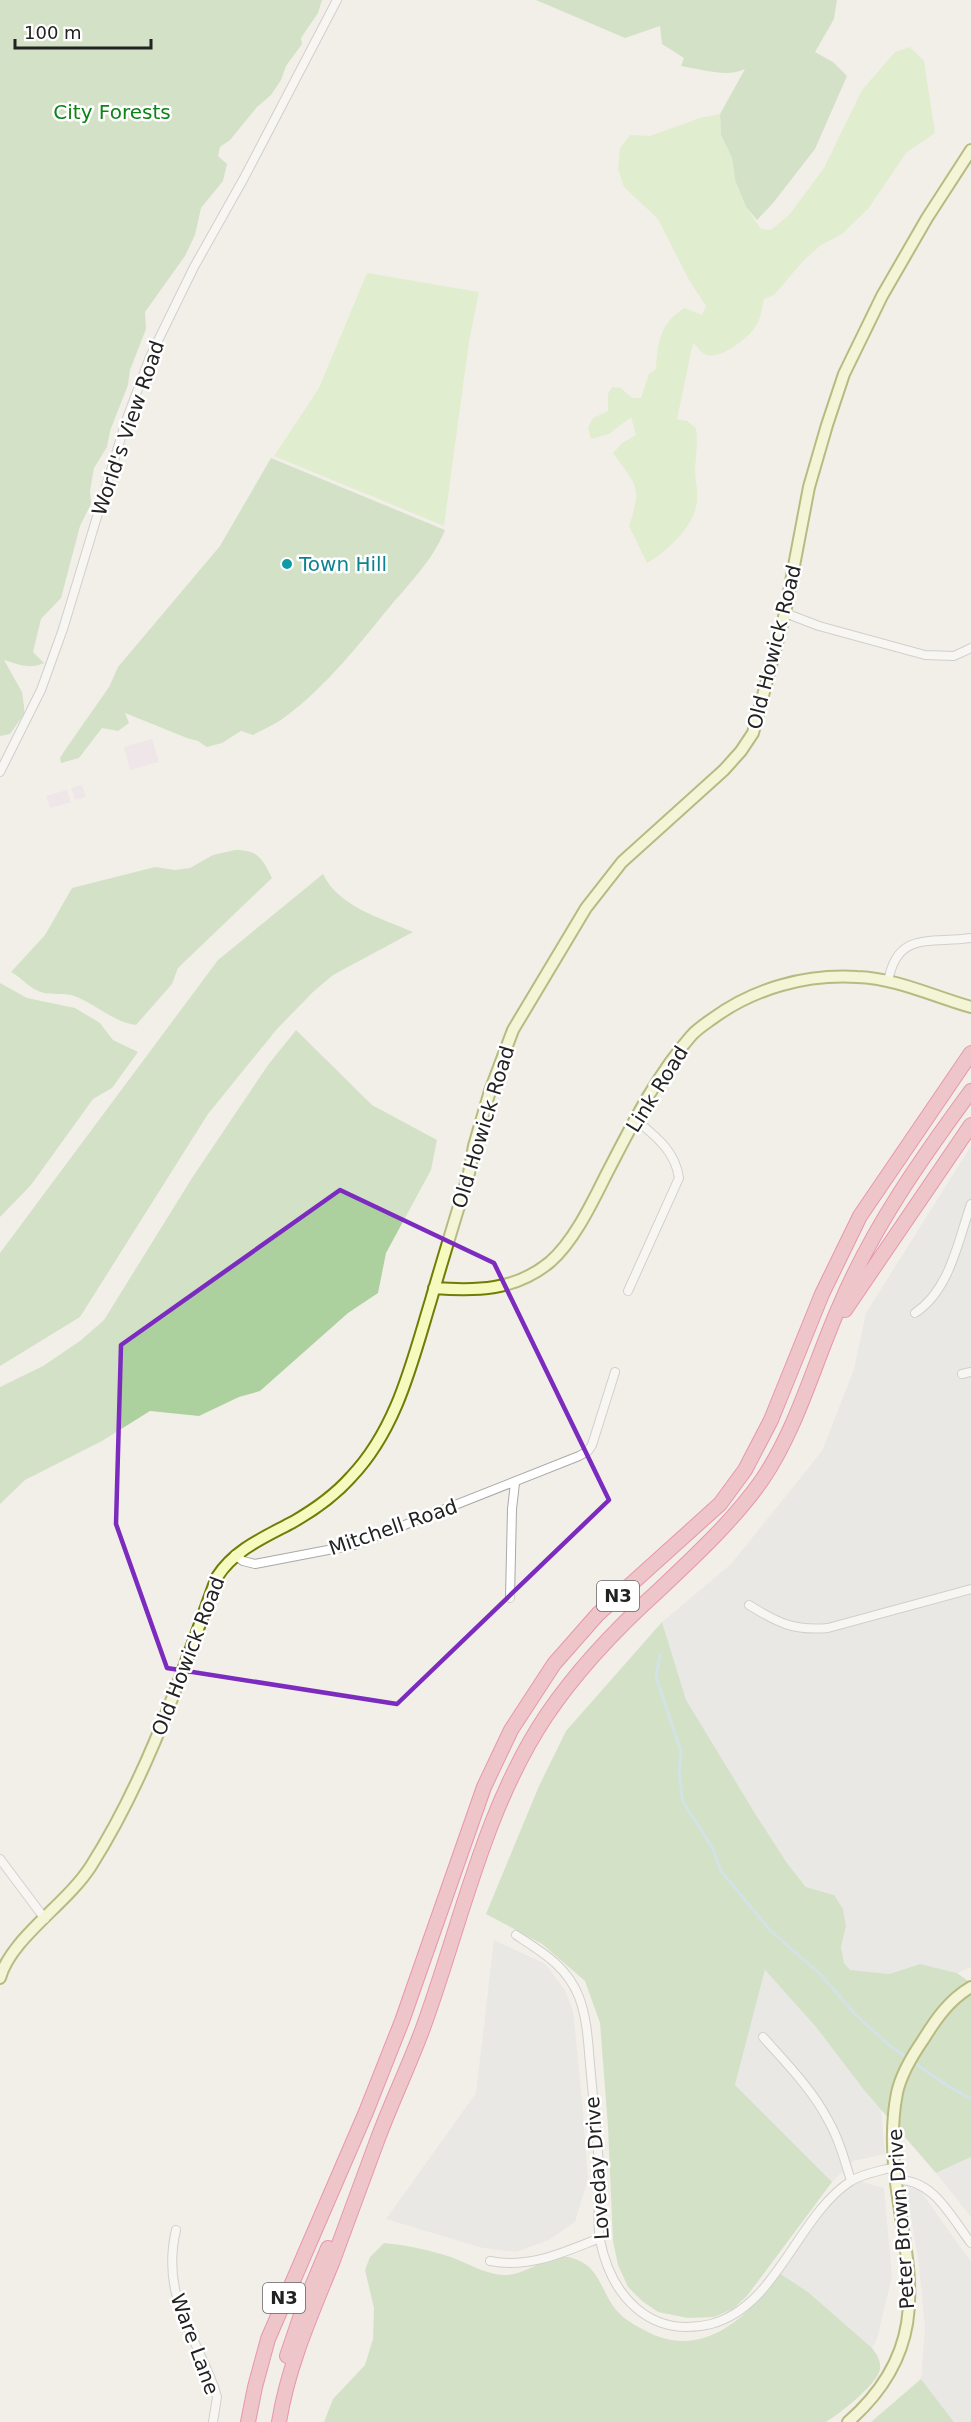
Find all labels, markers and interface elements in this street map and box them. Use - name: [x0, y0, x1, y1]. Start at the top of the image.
- scale bar: [15, 12, 152, 50]
- text: 100 m: [24, 22, 82, 43]
- park label: City Forests: [53, 100, 171, 124]
- street label: World's View Road: [87, 337, 169, 519]
- place label: Town Hill: [298, 552, 387, 576]
- marker: Town Hill: [280, 557, 294, 571]
- street label: Old Howick Road: [742, 562, 806, 732]
- street label: Link Road: [621, 1041, 693, 1137]
- street label: Old Howick Road: [447, 1043, 519, 1211]
- street label: Mitchell Road: [326, 1494, 460, 1560]
- street label: Old Howick Road: [147, 1573, 229, 1739]
- road number: N3: [597, 1581, 639, 1611]
- street label: Loveday Drive: [580, 2096, 614, 2240]
- street label: Peter Brown Drive: [883, 2128, 919, 2310]
- road number: N3: [263, 2283, 305, 2313]
- street label: Ware Lane: [166, 2290, 224, 2398]

